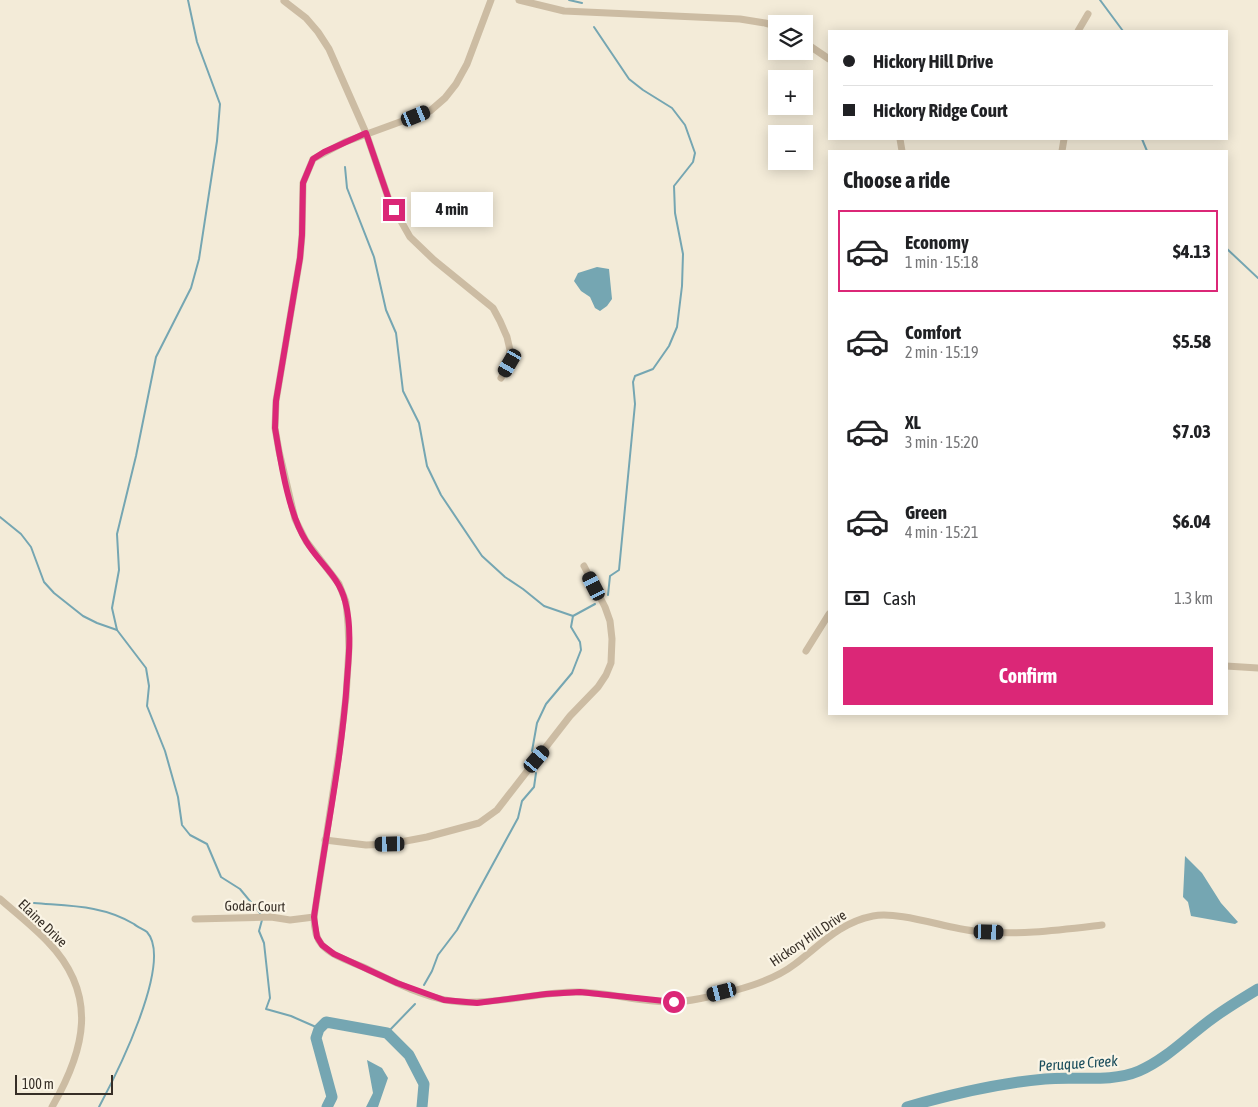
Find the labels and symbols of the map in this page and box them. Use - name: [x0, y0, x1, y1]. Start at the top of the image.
- car: [399, 103, 432, 129]
- callout: 4 min: [412, 192, 494, 228]
- route end: [383, 199, 405, 221]
- car: [496, 346, 523, 380]
- car: [580, 569, 607, 603]
- car: [521, 743, 552, 775]
- car: [374, 836, 405, 852]
- street label: Elaine Drive: [15, 896, 71, 950]
- street label: Godar Court: [224, 897, 286, 915]
- street label: Hickory Hill Drive: [767, 907, 849, 969]
- car: [973, 924, 1004, 940]
- car: [705, 981, 738, 1003]
- route start: [663, 991, 685, 1013]
- water label: Peruque Creek: [1038, 1052, 1119, 1074]
- scale bar: [15, 1072, 112, 1095]

